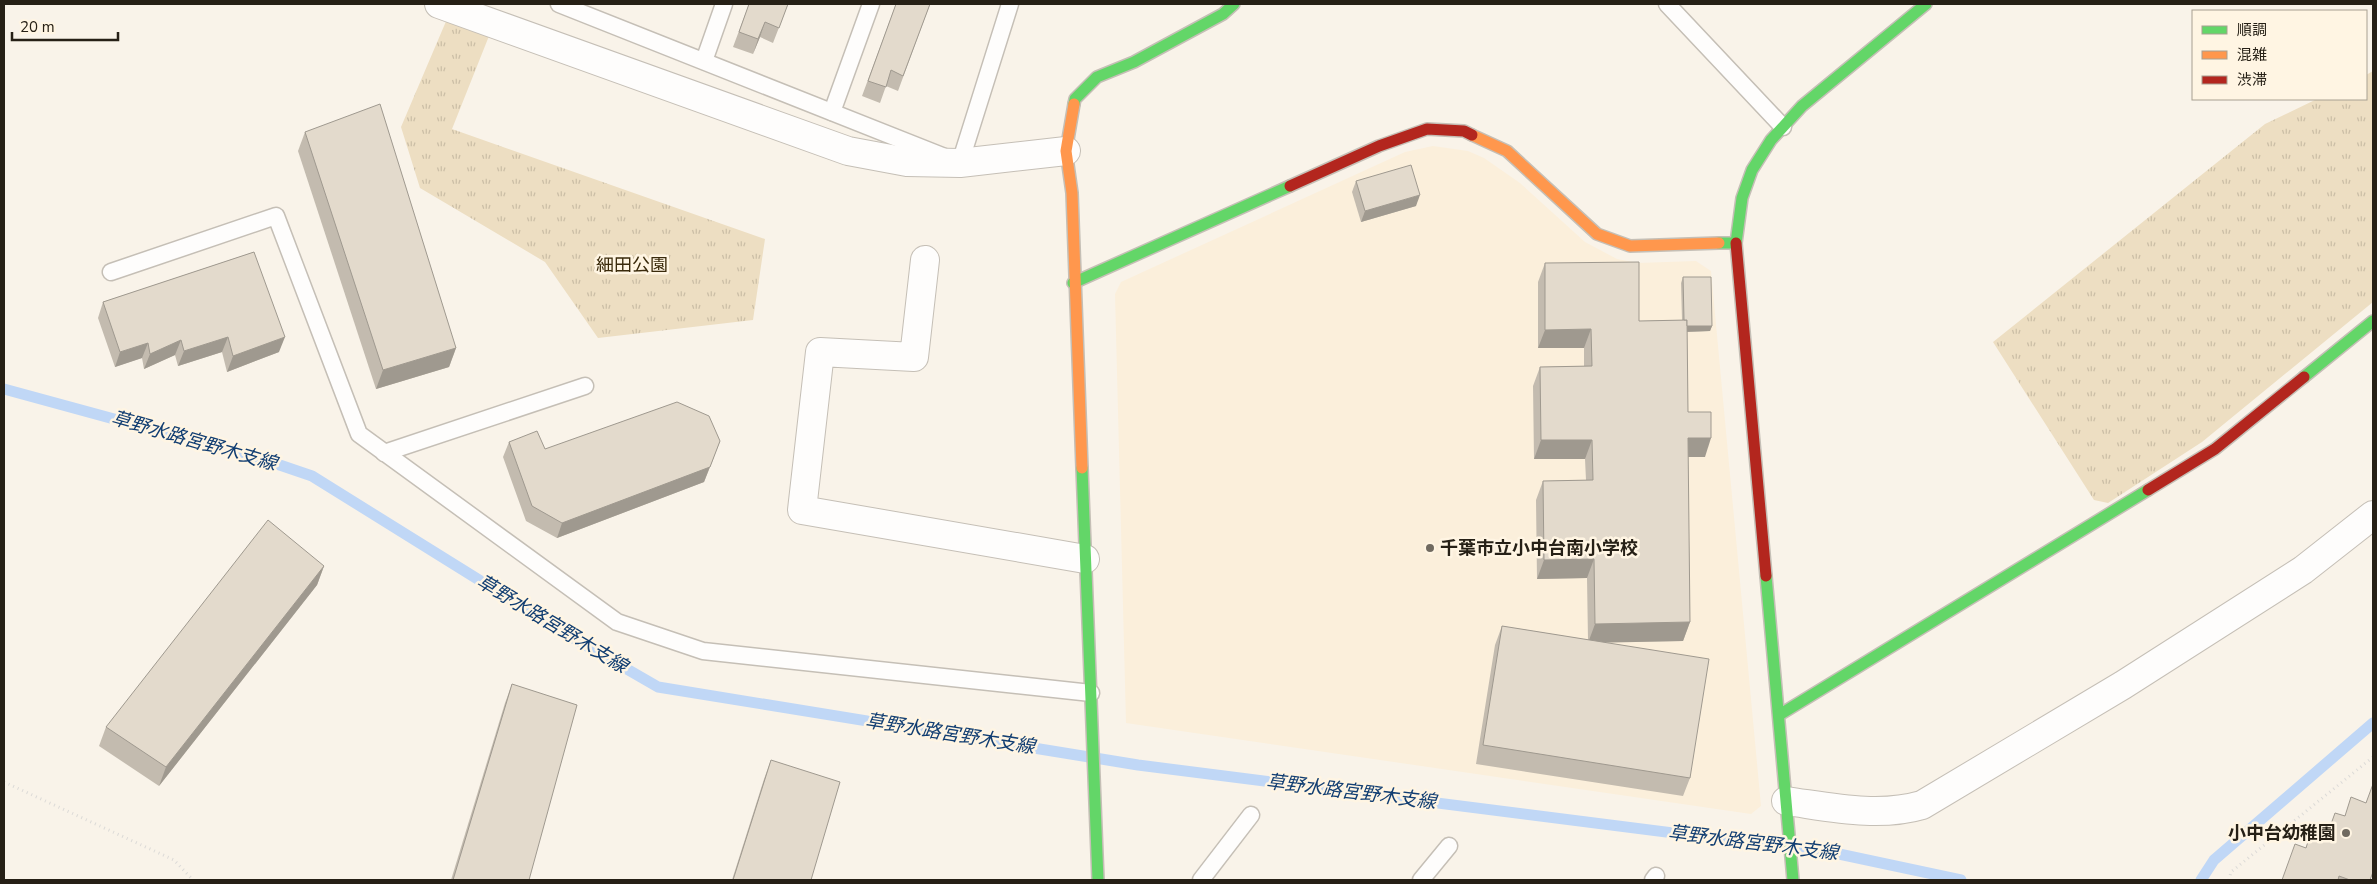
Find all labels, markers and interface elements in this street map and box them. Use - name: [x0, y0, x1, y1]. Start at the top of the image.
- scale bar: [12, 10, 119, 42]
- legend: [2192, 10, 2367, 100]
- text: 20 m: [20, 17, 55, 37]
- text: 順調: [2237, 20, 2267, 40]
- text: 混雑: [2237, 45, 2267, 65]
- text: 渋滞: [2237, 70, 2267, 90]
- park label: 細田公園: [596, 253, 668, 277]
- water label: 草野水路宮野木支線: [108, 405, 282, 478]
- place label: 千葉市立小中台南小学校: [1440, 536, 1638, 560]
- marker: 千葉市立小中台南小学校: [1424, 542, 1436, 554]
- water label: 草野水路宮野木支線: [472, 569, 634, 680]
- water label: 草野水路宮野木支線: [864, 708, 1038, 761]
- water label: 草野水路宮野木支線: [1265, 769, 1439, 816]
- water label: 草野水路宮野木支線: [1667, 820, 1841, 867]
- place label: 小中台幼稚園: [2228, 821, 2336, 845]
- marker: 小中台幼稚園: [2340, 827, 2352, 839]

